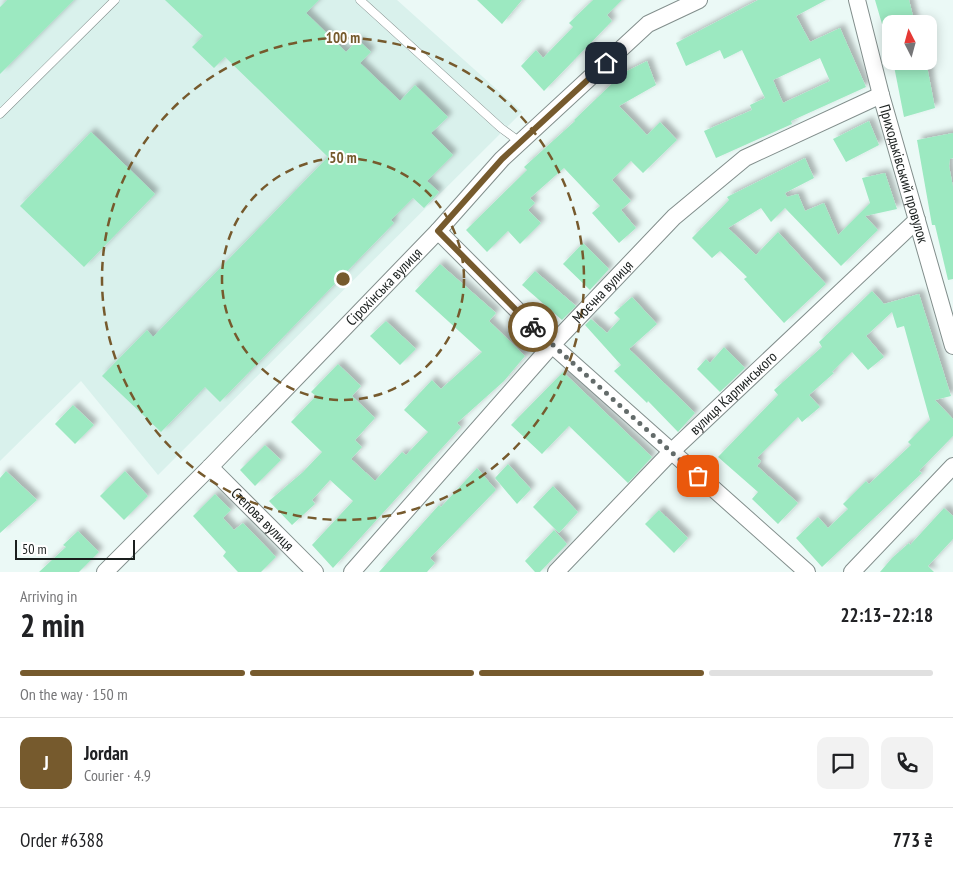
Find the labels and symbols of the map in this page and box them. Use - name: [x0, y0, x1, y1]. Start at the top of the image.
- north arrow: [882, 15, 938, 70]
- text: 100 m: [326, 28, 360, 47]
- pin: [585, 42, 627, 84]
- street label: Приходьківський провулок: [875, 102, 933, 245]
- text: 50 m: [329, 148, 357, 167]
- street label: Сірохінська вулиця: [342, 243, 426, 330]
- street label: Моєчна вулиця: [568, 256, 637, 327]
- centre of rings: [334, 270, 352, 288]
- courier: [508, 302, 558, 352]
- street label: вулиця Карпинського: [685, 347, 781, 439]
- pin: [677, 455, 719, 497]
- street label: Степова вулиця: [227, 483, 298, 555]
- scale bar: [15, 537, 135, 560]

